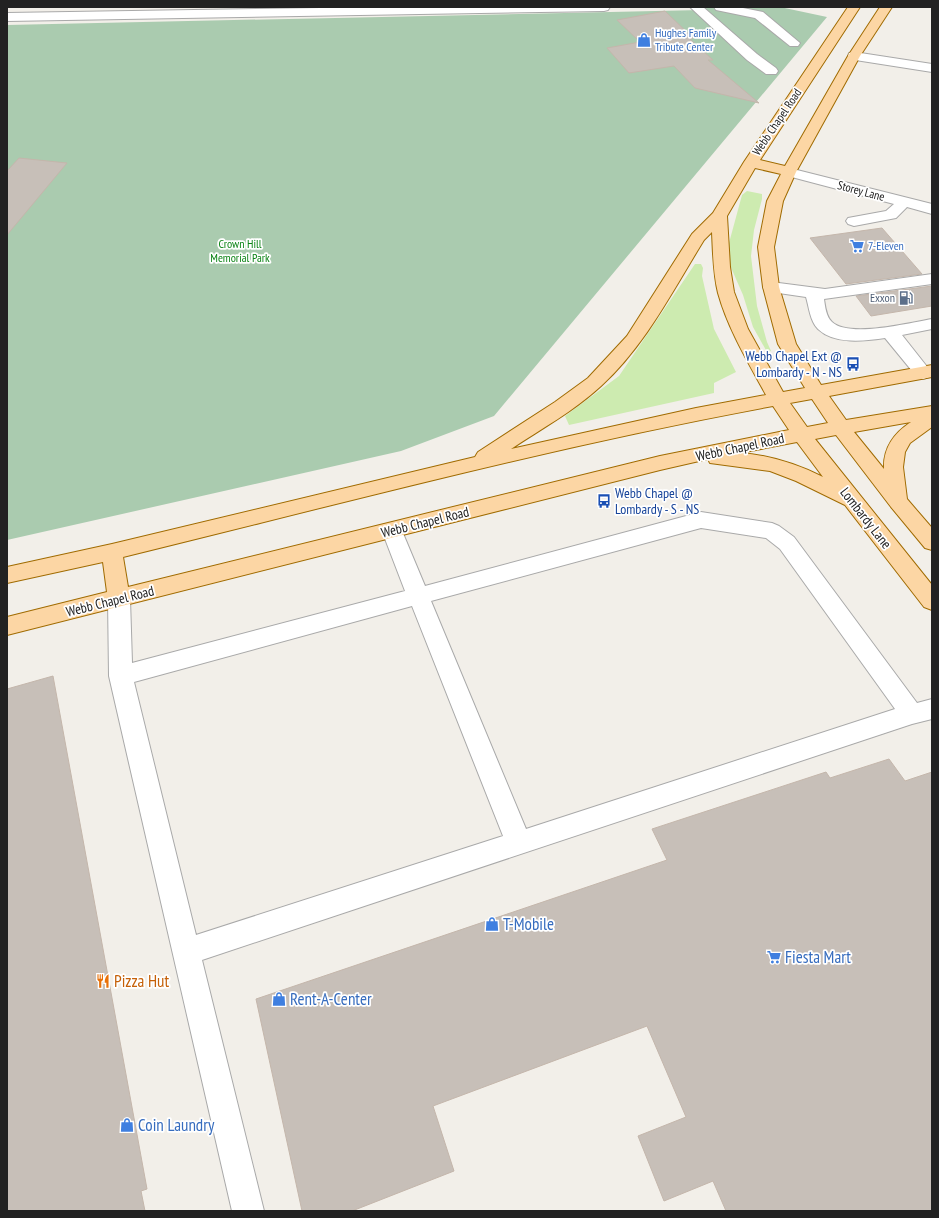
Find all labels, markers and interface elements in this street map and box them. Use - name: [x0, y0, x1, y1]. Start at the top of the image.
- place label: Hughes Family Tribute Center: [655, 25, 717, 54]
- shop icon: Hughes Family Tribute Center: [636, 32, 652, 48]
- street label: Webb Chapel Road: [749, 86, 804, 158]
- street label: Storey Lane: [836, 177, 886, 204]
- park label: Crown Hill Memorial Park: [210, 236, 270, 265]
- supermarket icon: 7-Eleven: [849, 238, 865, 254]
- place label: 7-Eleven: [868, 238, 904, 253]
- place label: Exxon: [870, 290, 895, 305]
- fuel station icon: Exxon: [898, 290, 914, 306]
- place label: Webb Chapel Ext @ Lombardy - N - NS: [745, 347, 842, 381]
- bus stop icon: Webb Chapel Ext @ Lombardy - N - NS: [845, 356, 861, 372]
- street label: Webb Chapel Road: [694, 429, 786, 465]
- place label: Webb Chapel @ Lombardy - S - NS: [615, 484, 699, 518]
- street label: Lombardy Lane: [836, 484, 896, 552]
- bus stop icon: Webb Chapel @ Lombardy - S - NS: [596, 493, 612, 509]
- street label: Webb Chapel Road: [379, 502, 471, 542]
- street label: Webb Chapel Road: [64, 581, 156, 621]
- place label: T-Mobile: [503, 913, 554, 935]
- shop icon: T-Mobile: [484, 916, 500, 932]
- place label: Fiesta Mart: [785, 946, 851, 968]
- supermarket icon: Fiesta Mart: [766, 949, 782, 965]
- place label: Pizza Hut: [114, 970, 169, 992]
- restaurant icon: Pizza Hut: [95, 973, 111, 989]
- place label: Rent-A-Center: [290, 988, 372, 1010]
- shop icon: Rent-A-Center: [271, 991, 287, 1007]
- place label: Coin Laundry: [138, 1114, 215, 1136]
- shop icon: Coin Laundry: [119, 1117, 135, 1133]

